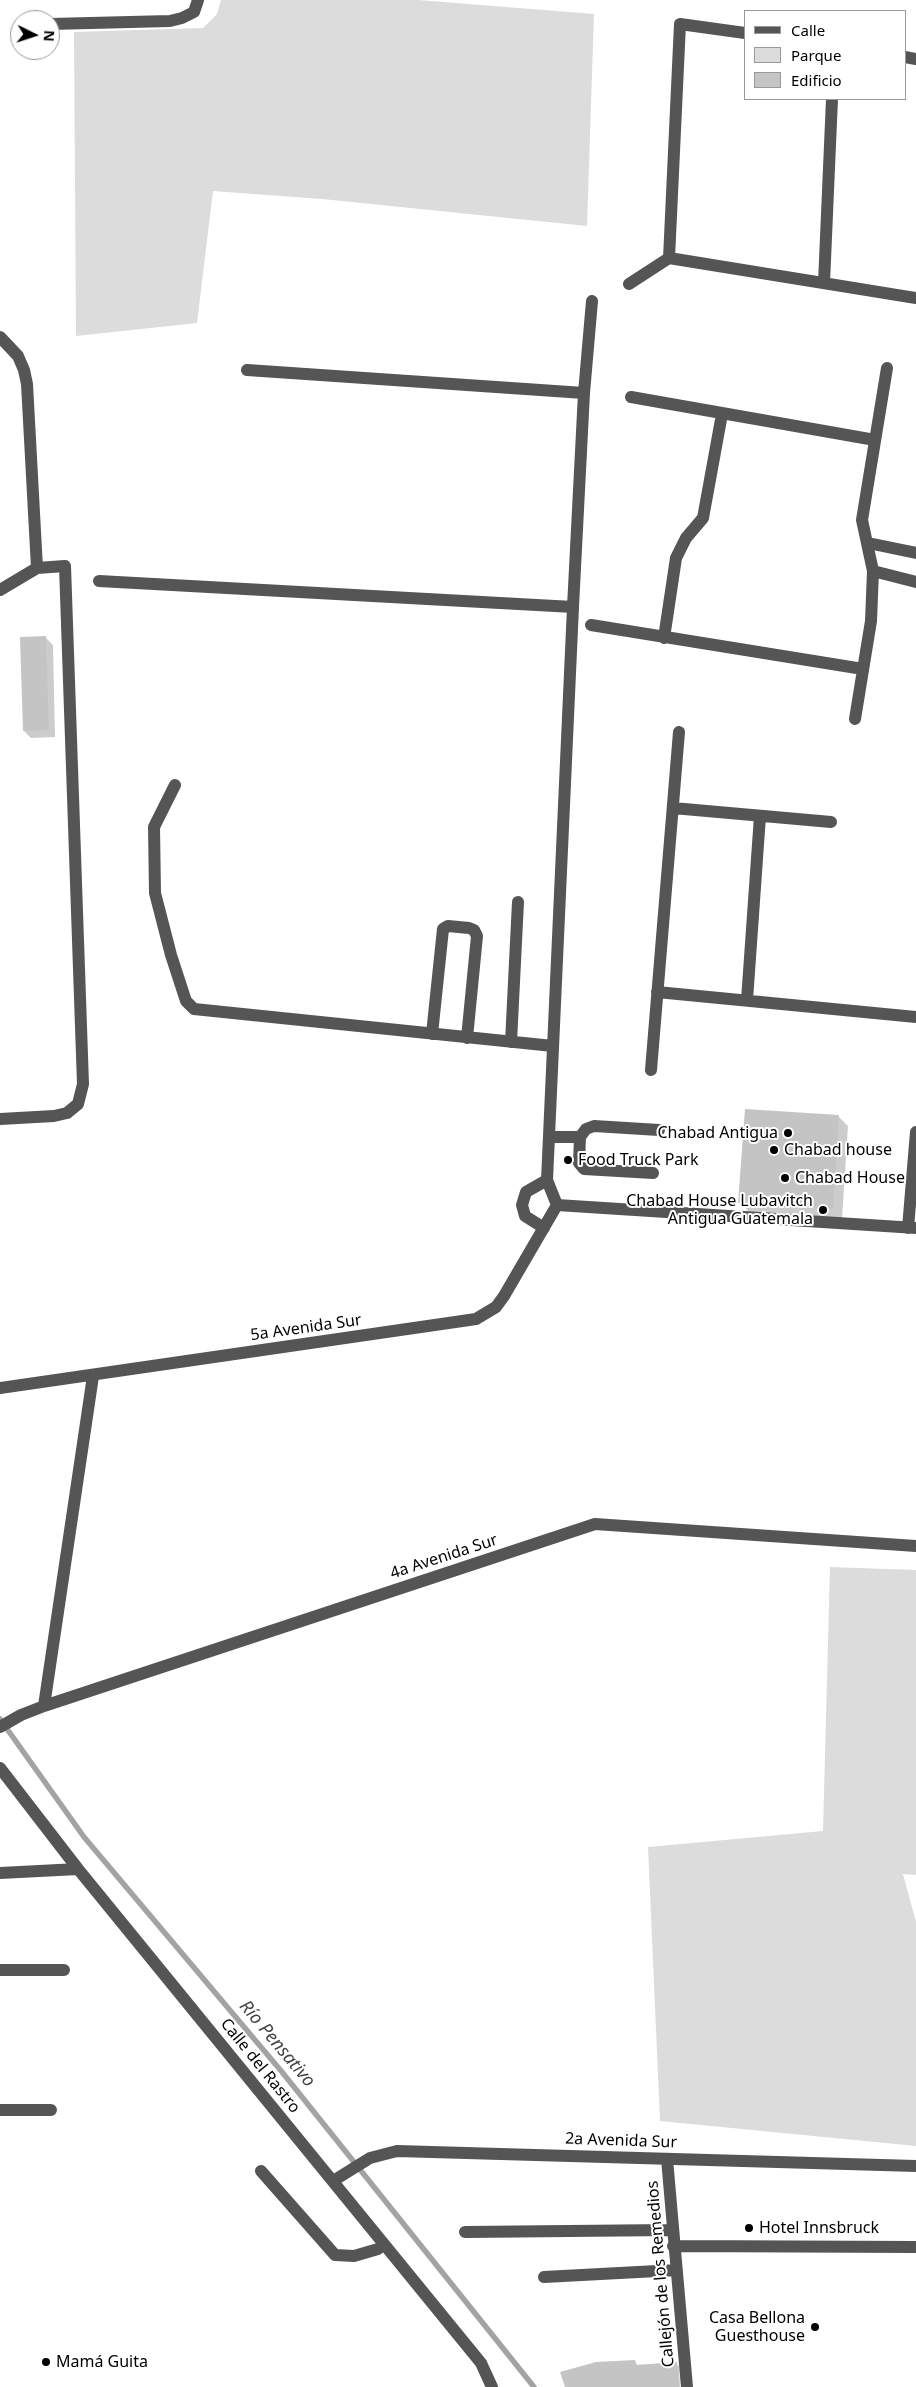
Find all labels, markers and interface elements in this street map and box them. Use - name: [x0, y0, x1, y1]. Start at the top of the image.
- north arrow: [10, 10, 60, 60]
- legend: [744, 10, 906, 100]
- text: Calle: [791, 20, 825, 40]
- text: N: [40, 30, 59, 42]
- text: Parque: [791, 45, 841, 65]
- text: Edificio: [791, 70, 842, 90]
- place label: Chabad Antigua: [657, 1123, 778, 1143]
- marker: Chabad Antigua: [782, 1127, 794, 1139]
- place label: Chabad house: [784, 1140, 892, 1160]
- marker: Chabad house: [768, 1144, 780, 1156]
- place label: Food Truck Park: [578, 1150, 698, 1170]
- marker: Food Truck Park: [562, 1154, 574, 1166]
- place label: Chabad House: [795, 1168, 905, 1188]
- marker: Chabad House: [779, 1172, 791, 1184]
- place label: Chabad House Lubavitch Antigua Guatemala: [626, 1191, 813, 1229]
- marker: Chabad House Lubavitch Antigua Guatemala: [817, 1204, 829, 1216]
- street label: 5a Avenida Sur: [249, 1311, 363, 1345]
- street label: 4a Avenida Sur: [388, 1531, 500, 1583]
- water label: Río Pensativo: [234, 1996, 320, 2092]
- street label: Calle del Rastro: [216, 2015, 304, 2117]
- street label: 2a Avenida Sur: [565, 2129, 677, 2153]
- street label: Callejón de los Remedios: [643, 2180, 679, 2368]
- place label: Hotel Innsbruck: [759, 2218, 879, 2238]
- marker: Hotel Innsbruck: [743, 2222, 755, 2234]
- place label: Casa Bellona Guesthouse: [709, 2308, 805, 2346]
- marker: Casa Bellona Guesthouse: [809, 2321, 821, 2333]
- place label: Mamá Guita: [56, 2352, 148, 2372]
- marker: Mamá Guita: [40, 2356, 52, 2368]

